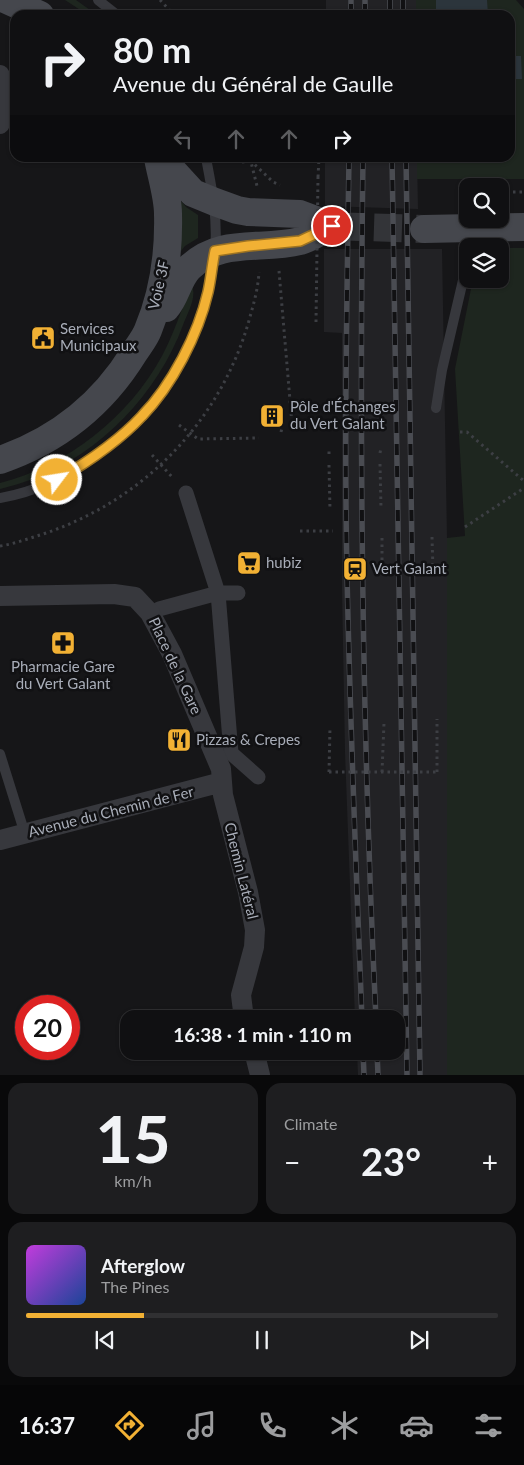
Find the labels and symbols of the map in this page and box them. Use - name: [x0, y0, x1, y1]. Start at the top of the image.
- pin: [311, 205, 353, 247]
- street label: Voie 3F: [144, 258, 172, 311]
- place label: Services Municipaux: [60, 319, 137, 354]
- public building icon: Services Municipaux: [30, 325, 56, 351]
- place label: Pôle d'Échanges du Vert Galant: [290, 397, 396, 432]
- building icon: Pôle d'Échanges du Vert Galant: [259, 403, 285, 429]
- position arrow: [30, 453, 82, 505]
- supermarket icon: hubiz: [236, 550, 262, 576]
- place label: hubiz: [266, 553, 302, 571]
- station icon: Vert Galant: [342, 556, 368, 582]
- place label: Vert Galant: [372, 559, 447, 577]
- street label: Place de la Gare: [146, 614, 206, 717]
- pharmacy icon: Pharmacie Gare du Vert Galant: [50, 630, 76, 656]
- place label: Pharmacie Gare du Vert Galant: [11, 657, 115, 692]
- restaurant icon: Pizzas & Crepes: [166, 727, 192, 753]
- place label: Pizzas & Crepes: [196, 730, 300, 748]
- street label: Avenue du Chemin de Fer: [26, 782, 196, 840]
- street label: Chemin Latéral: [221, 820, 263, 921]
- speed limit sign: 20: [15, 995, 80, 1060]

